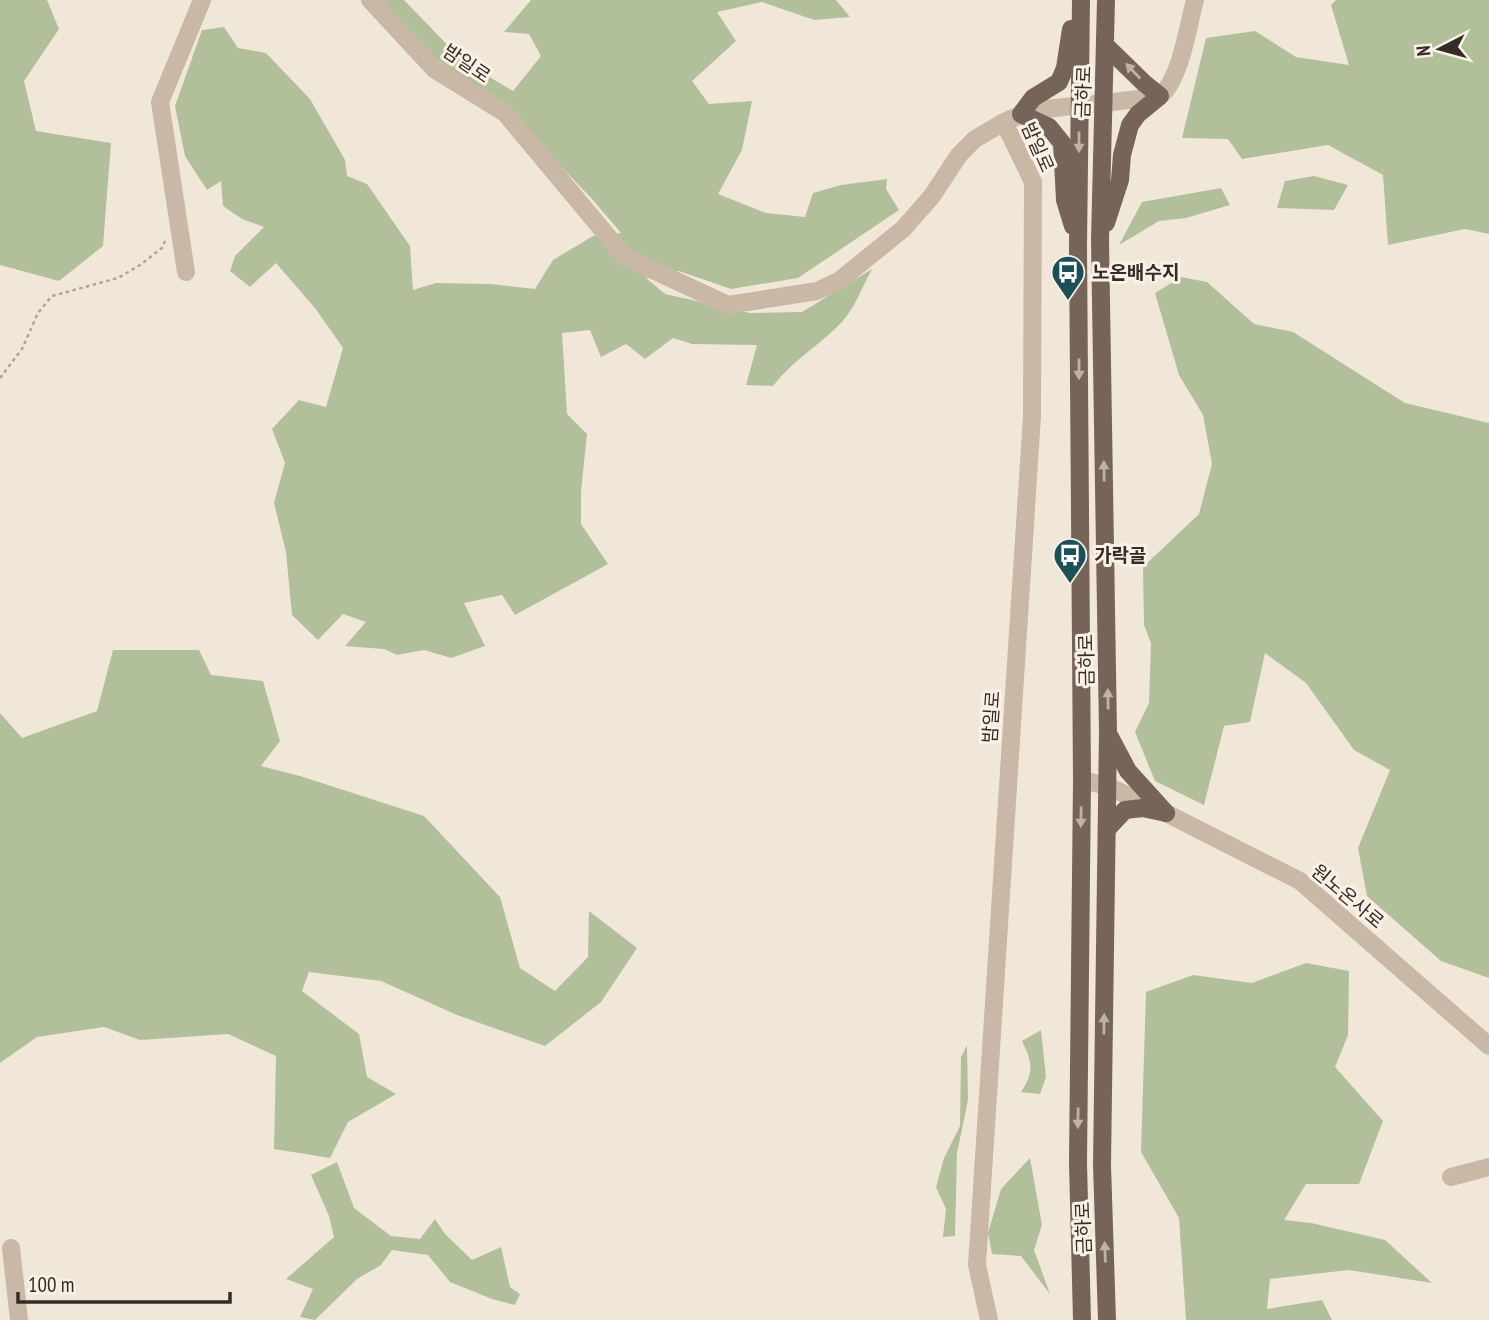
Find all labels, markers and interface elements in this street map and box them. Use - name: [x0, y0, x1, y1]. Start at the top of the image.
- north arrow: [1405, 14, 1475, 84]
- street label: 밤일로: [439, 38, 495, 88]
- text: N: [1411, 44, 1436, 57]
- one-way arrow: [1124, 63, 1141, 80]
- street label: 금하로: [1070, 65, 1096, 119]
- street label: 밤일로: [1016, 118, 1060, 176]
- one-way arrow: [1073, 131, 1085, 153]
- bus stop icon: 노온배수지: [1049, 253, 1087, 302]
- place label: 노온배수지: [1092, 260, 1179, 284]
- one-way arrow: [1073, 358, 1085, 380]
- one-way arrow: [1098, 460, 1110, 482]
- bus stop icon: 가락골: [1051, 536, 1089, 585]
- place label: 가락골: [1094, 543, 1146, 567]
- street label: 금하로: [1074, 634, 1098, 686]
- one-way arrow: [1102, 688, 1113, 710]
- street label: 밤일로: [977, 690, 1005, 744]
- one-way arrow: [1075, 806, 1087, 828]
- street label: 원노온사로: [1307, 859, 1389, 933]
- one-way arrow: [1098, 1013, 1110, 1035]
- one-way arrow: [1072, 1107, 1084, 1129]
- street label: 금하로: [1070, 1201, 1096, 1255]
- one-way arrow: [1099, 1241, 1110, 1263]
- scale bar: [18, 1260, 229, 1304]
- text: 100 m: [28, 1271, 74, 1298]

